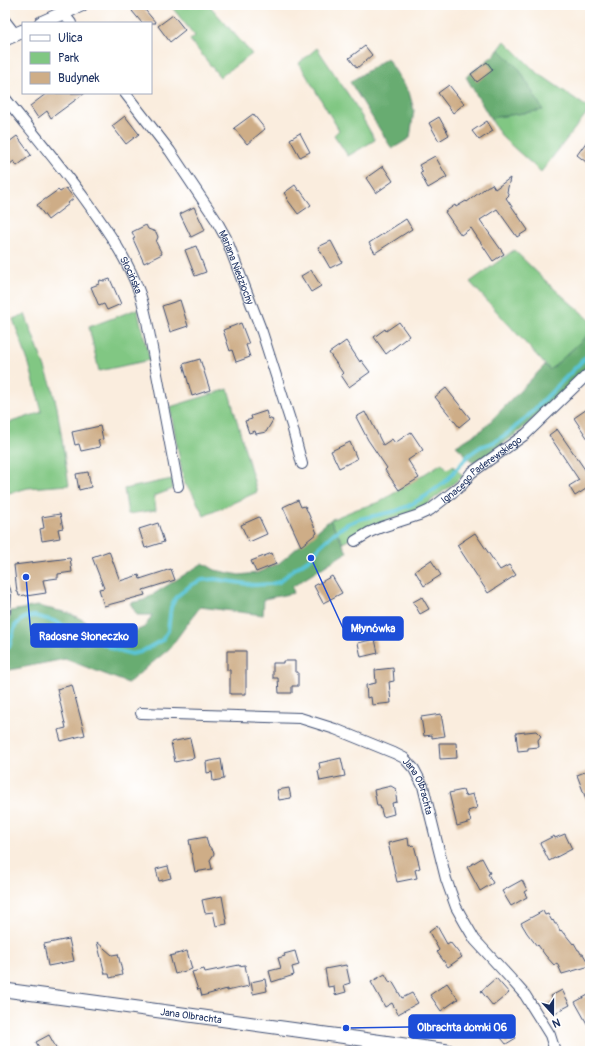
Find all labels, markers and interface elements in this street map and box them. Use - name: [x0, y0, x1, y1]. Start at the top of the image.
- legend: [22, 22, 152, 94]
- text: Ulica: [58, 31, 83, 46]
- text: Park: [58, 51, 79, 66]
- text: Budynek: [58, 71, 100, 86]
- street label: Mariana Niedziochy: [216, 228, 256, 307]
- street label: Słocińska: [117, 254, 144, 296]
- street label: Ignacego Paderewskiego: [439, 434, 525, 506]
- callout: Młynówka: [343, 617, 403, 640]
- text: Młynówka: [351, 622, 395, 635]
- callout: Radosne Słoneczko: [31, 624, 137, 647]
- text: Radosne Słoneczko: [39, 630, 129, 643]
- street label: Jana Olbrachta: [400, 756, 435, 816]
- north arrow: [533, 994, 573, 1034]
- street label: Jana Olbrachta: [160, 1006, 223, 1027]
- callout: Olbrachta domki 06: [409, 1015, 515, 1038]
- text: N: [550, 1015, 562, 1030]
- text: Olbrachta domki 06: [417, 1021, 508, 1034]

